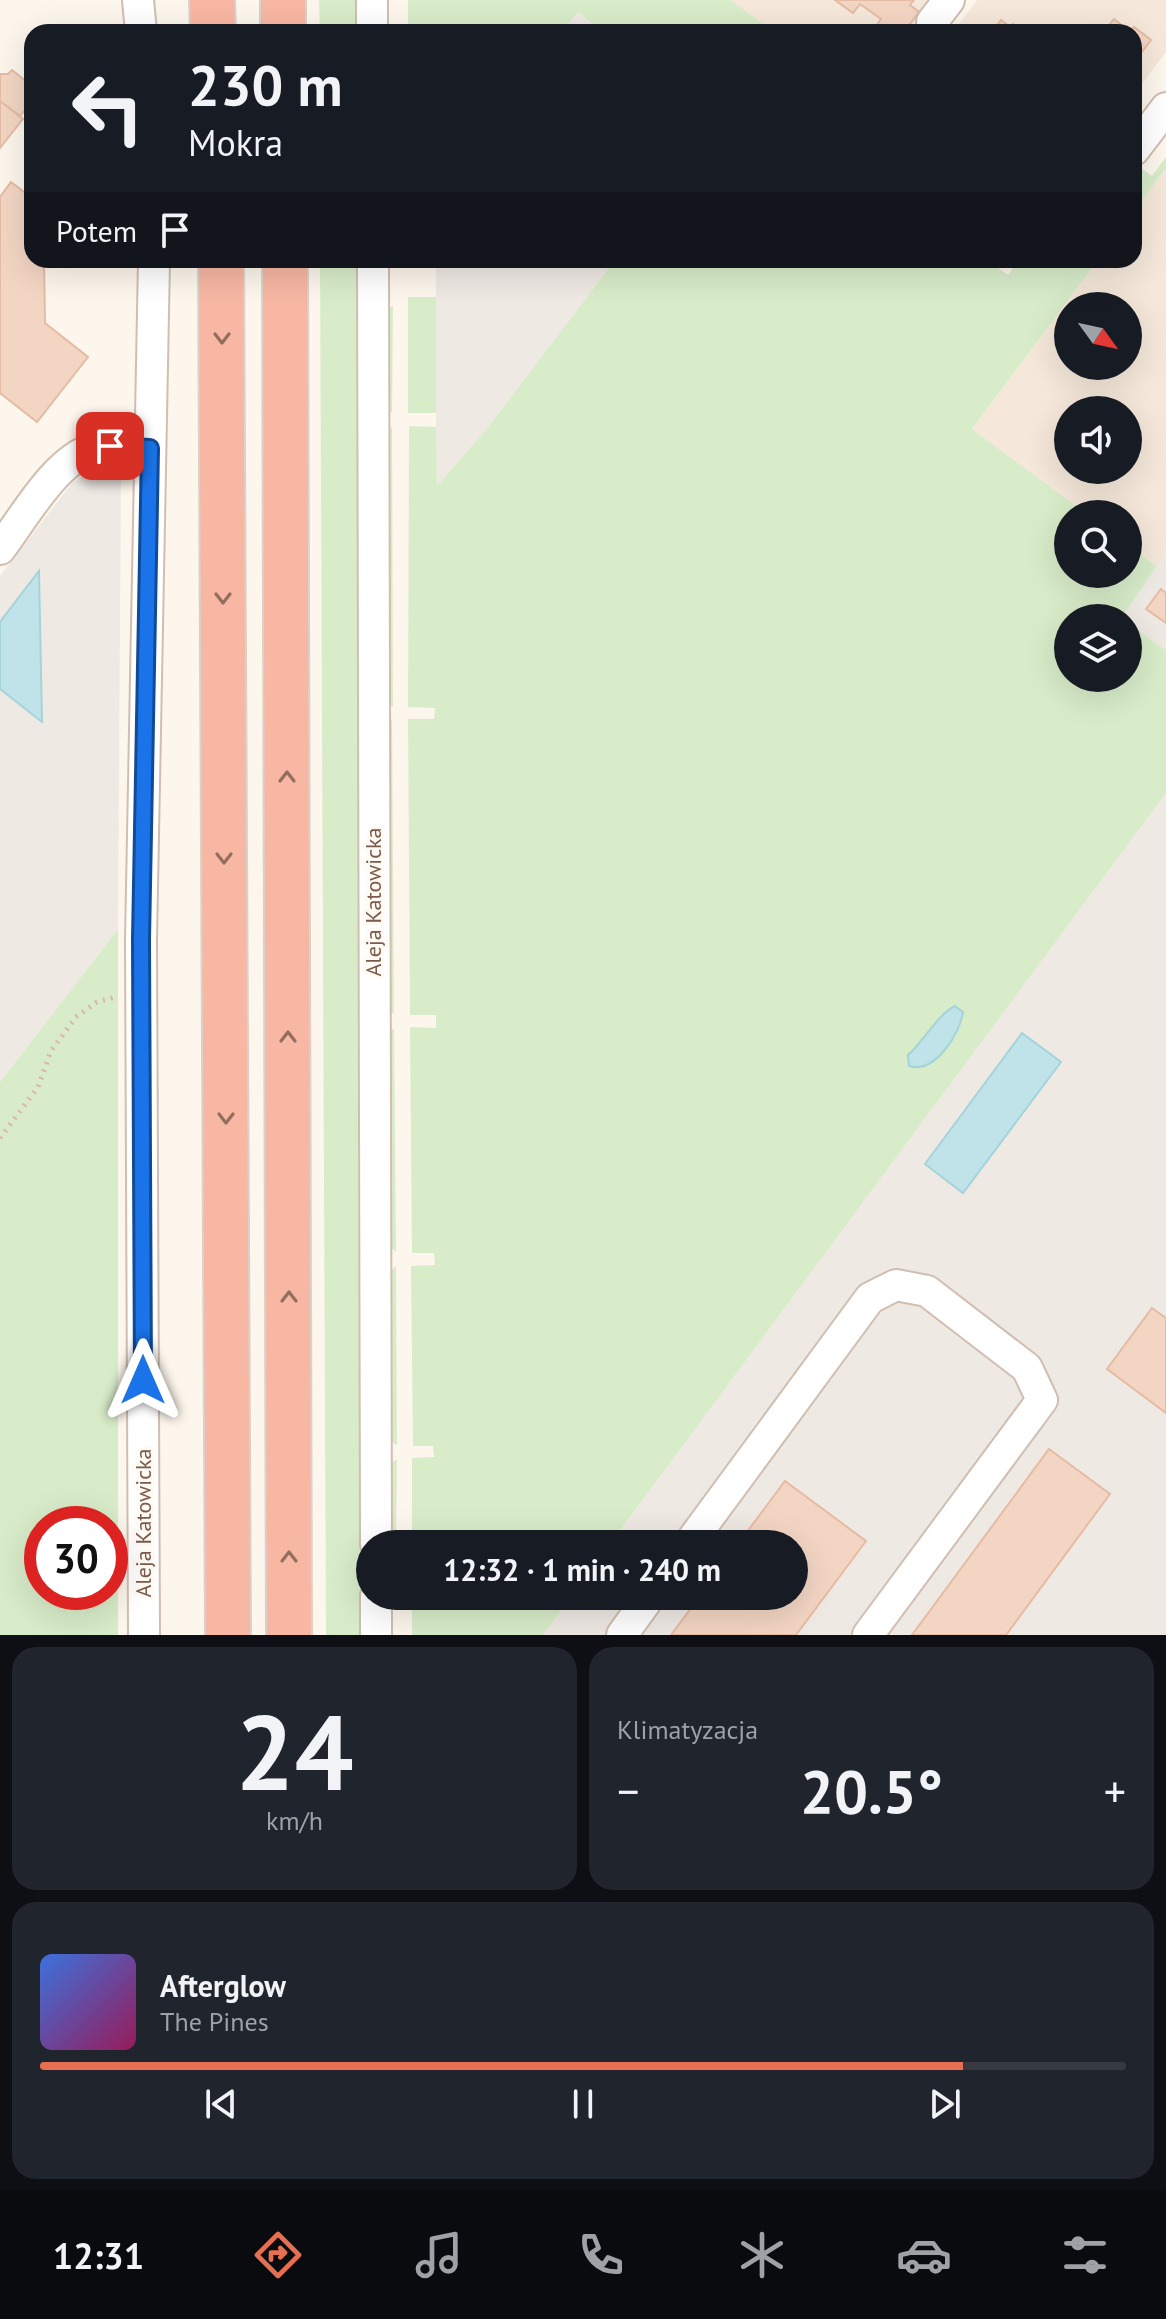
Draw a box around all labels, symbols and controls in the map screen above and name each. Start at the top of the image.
text: 230 m [188,49,343,121]
icon: left [56,56,160,160]
text: Mokra [188,119,283,166]
icon: arrive [153,208,197,252]
text: Potem [56,211,137,250]
north arrow [1054,292,1142,380]
map controls [1054,292,1142,692]
one-way arrow [213,332,231,345]
button: sound [1054,396,1142,484]
pin [76,412,144,480]
icon: arrive [88,424,132,468]
button: search [1054,500,1142,588]
one-way arrow [214,592,232,605]
button: layers [1054,604,1142,692]
one-way arrow [278,770,296,783]
street label: Aleja Katowicka [359,827,387,977]
one-way arrow [215,852,233,865]
one-way arrow [279,1030,297,1043]
one-way arrow [217,1112,234,1125]
one-way arrow [280,1290,298,1303]
position arrow [101,1338,185,1422]
street label: Aleja Katowicka [129,1448,157,1598]
speed limit sign: 30 [24,1506,128,1610]
one-way arrow [280,1550,298,1563]
text: 12:32 · 1 min · 240 m [443,1550,721,1589]
text: 24 [236,1684,353,1819]
text: Klimatyzacja [617,1713,758,1746]
text: 20.5° [800,1752,943,1830]
text: − [617,1762,639,1819]
text: + [1104,1762,1126,1819]
text: km/h [266,1804,323,1837]
text: Afterglow [160,1966,286,2005]
text: The Pines [160,2005,269,2038]
icon: previous [199,2082,243,2126]
icon: pause [561,2082,605,2126]
icon: next [923,2082,967,2126]
icon: directions [250,2227,306,2283]
icon: music [411,2227,467,2283]
icon: phone [573,2227,629,2283]
icon: climate [734,2227,790,2283]
icon: car [896,2227,952,2283]
icon: filters [1057,2227,1113,2283]
text: 12:31 [53,2232,144,2279]

